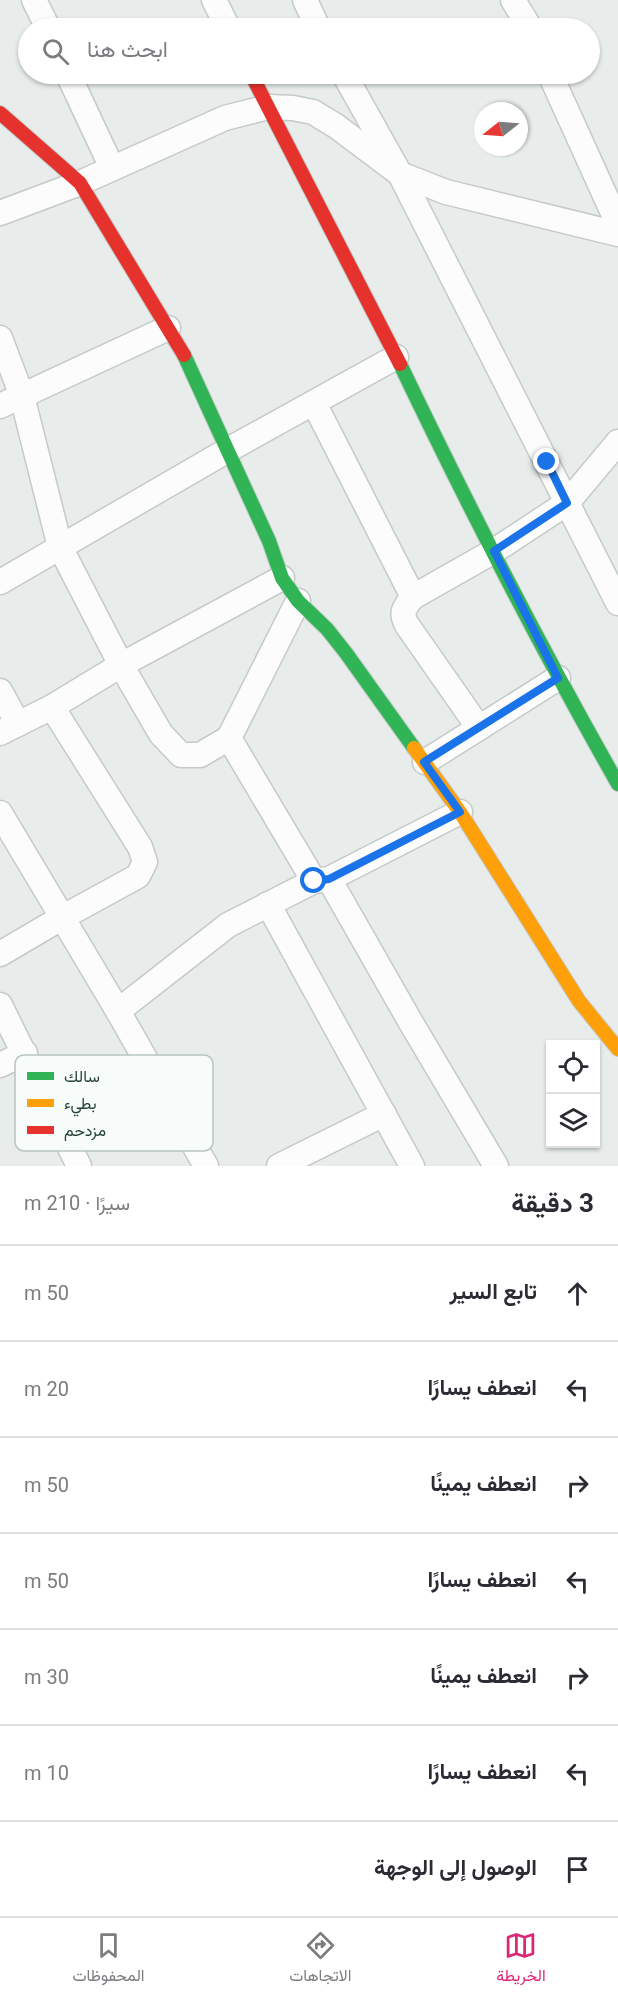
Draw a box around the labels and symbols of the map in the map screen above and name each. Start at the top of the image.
north arrow [474,102,528,156]
route end [533,448,559,474]
route start [300,867,326,893]
legend [15,1055,213,1151]
text: سالك [64,1067,100,1086]
text: بطيء [64,1094,96,1117]
text: مزدحم [64,1121,106,1141]

